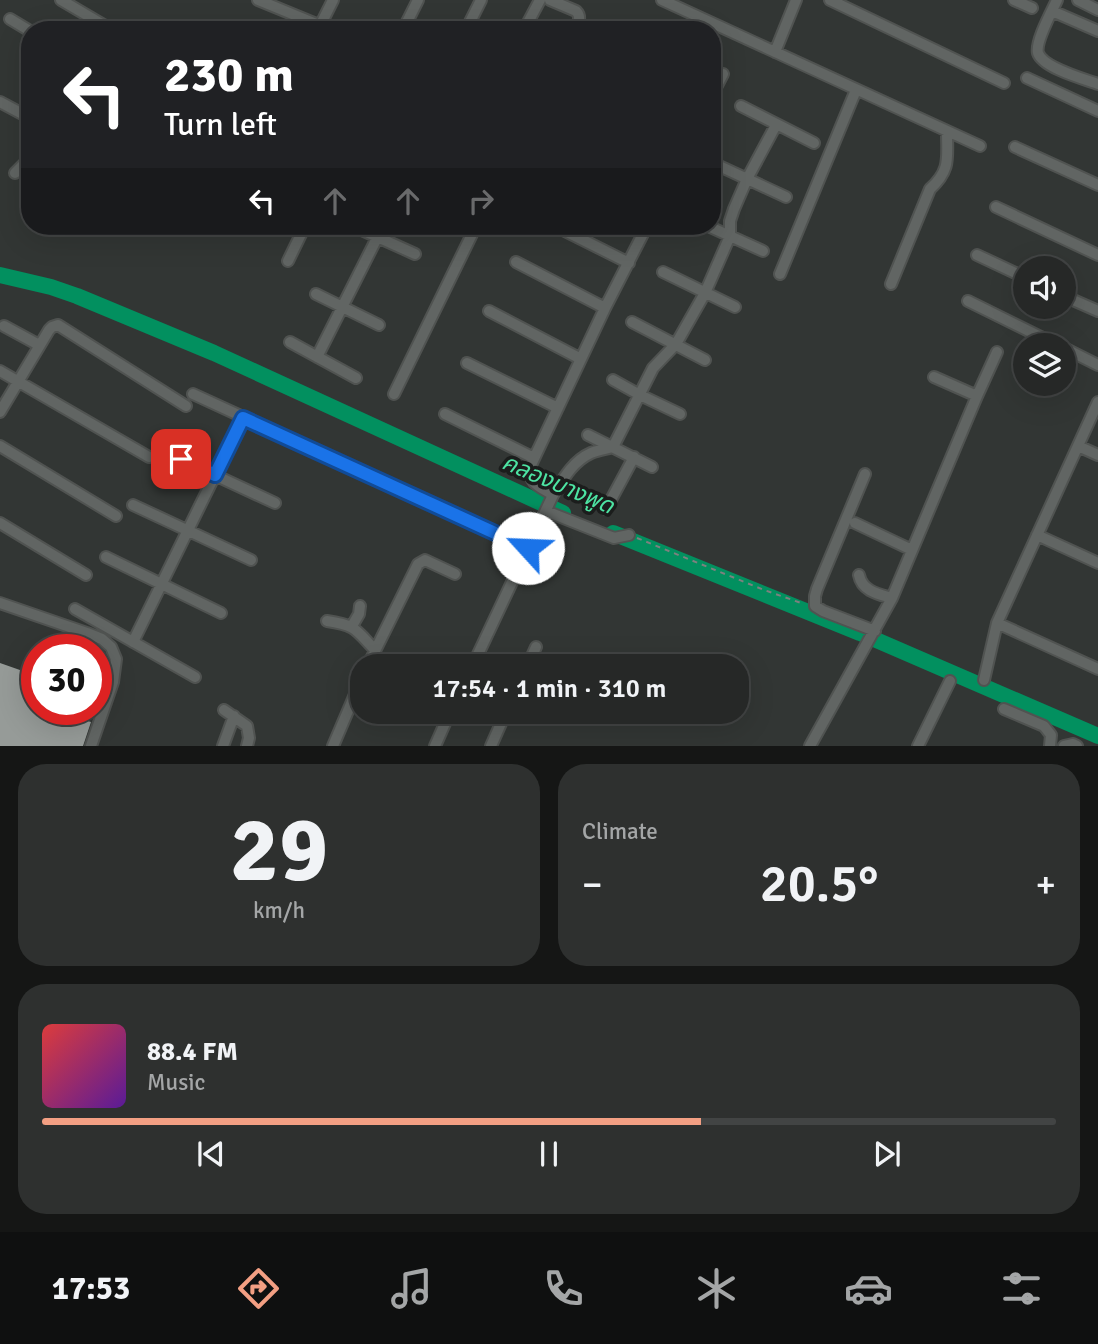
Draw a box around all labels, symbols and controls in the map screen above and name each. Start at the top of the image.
text: 230 m [164,45,294,105]
icon: left [49,49,140,140]
text: Turn left [164,105,277,144]
icon: left [243,182,281,220]
icon: ahead [316,182,354,220]
icon: ahead [389,182,427,220]
icon: right [462,182,500,220]
map controls [1013,256,1076,396]
button: sound [1013,256,1076,319]
button: layers [1013,333,1076,396]
pin [151,429,211,489]
icon: arrive [162,440,200,478]
water label: คลองบางพูด [498,447,619,521]
position arrow [491,511,565,585]
speed limit sign: 30 [21,634,112,725]
text: 17:54 · 1 min · 310 m [433,673,666,705]
text: 29 [230,794,328,907]
text: Climate [582,817,658,846]
text: 20.5° [760,852,878,916]
text: − [582,861,603,908]
text: + [1035,861,1056,908]
text: km/h [253,896,305,925]
text: 88.4 FM [147,1036,238,1068]
text: Music [147,1068,205,1097]
icon: previous [192,1135,230,1173]
icon: pause [530,1135,568,1173]
icon: next [868,1135,906,1173]
icon: directions [234,1264,283,1313]
icon: music [387,1264,436,1313]
icon: phone [539,1264,588,1313]
icon: climate [692,1264,741,1313]
icon: car [844,1264,893,1313]
icon: filters [997,1264,1046,1313]
text: 17:53 [52,1269,130,1308]

